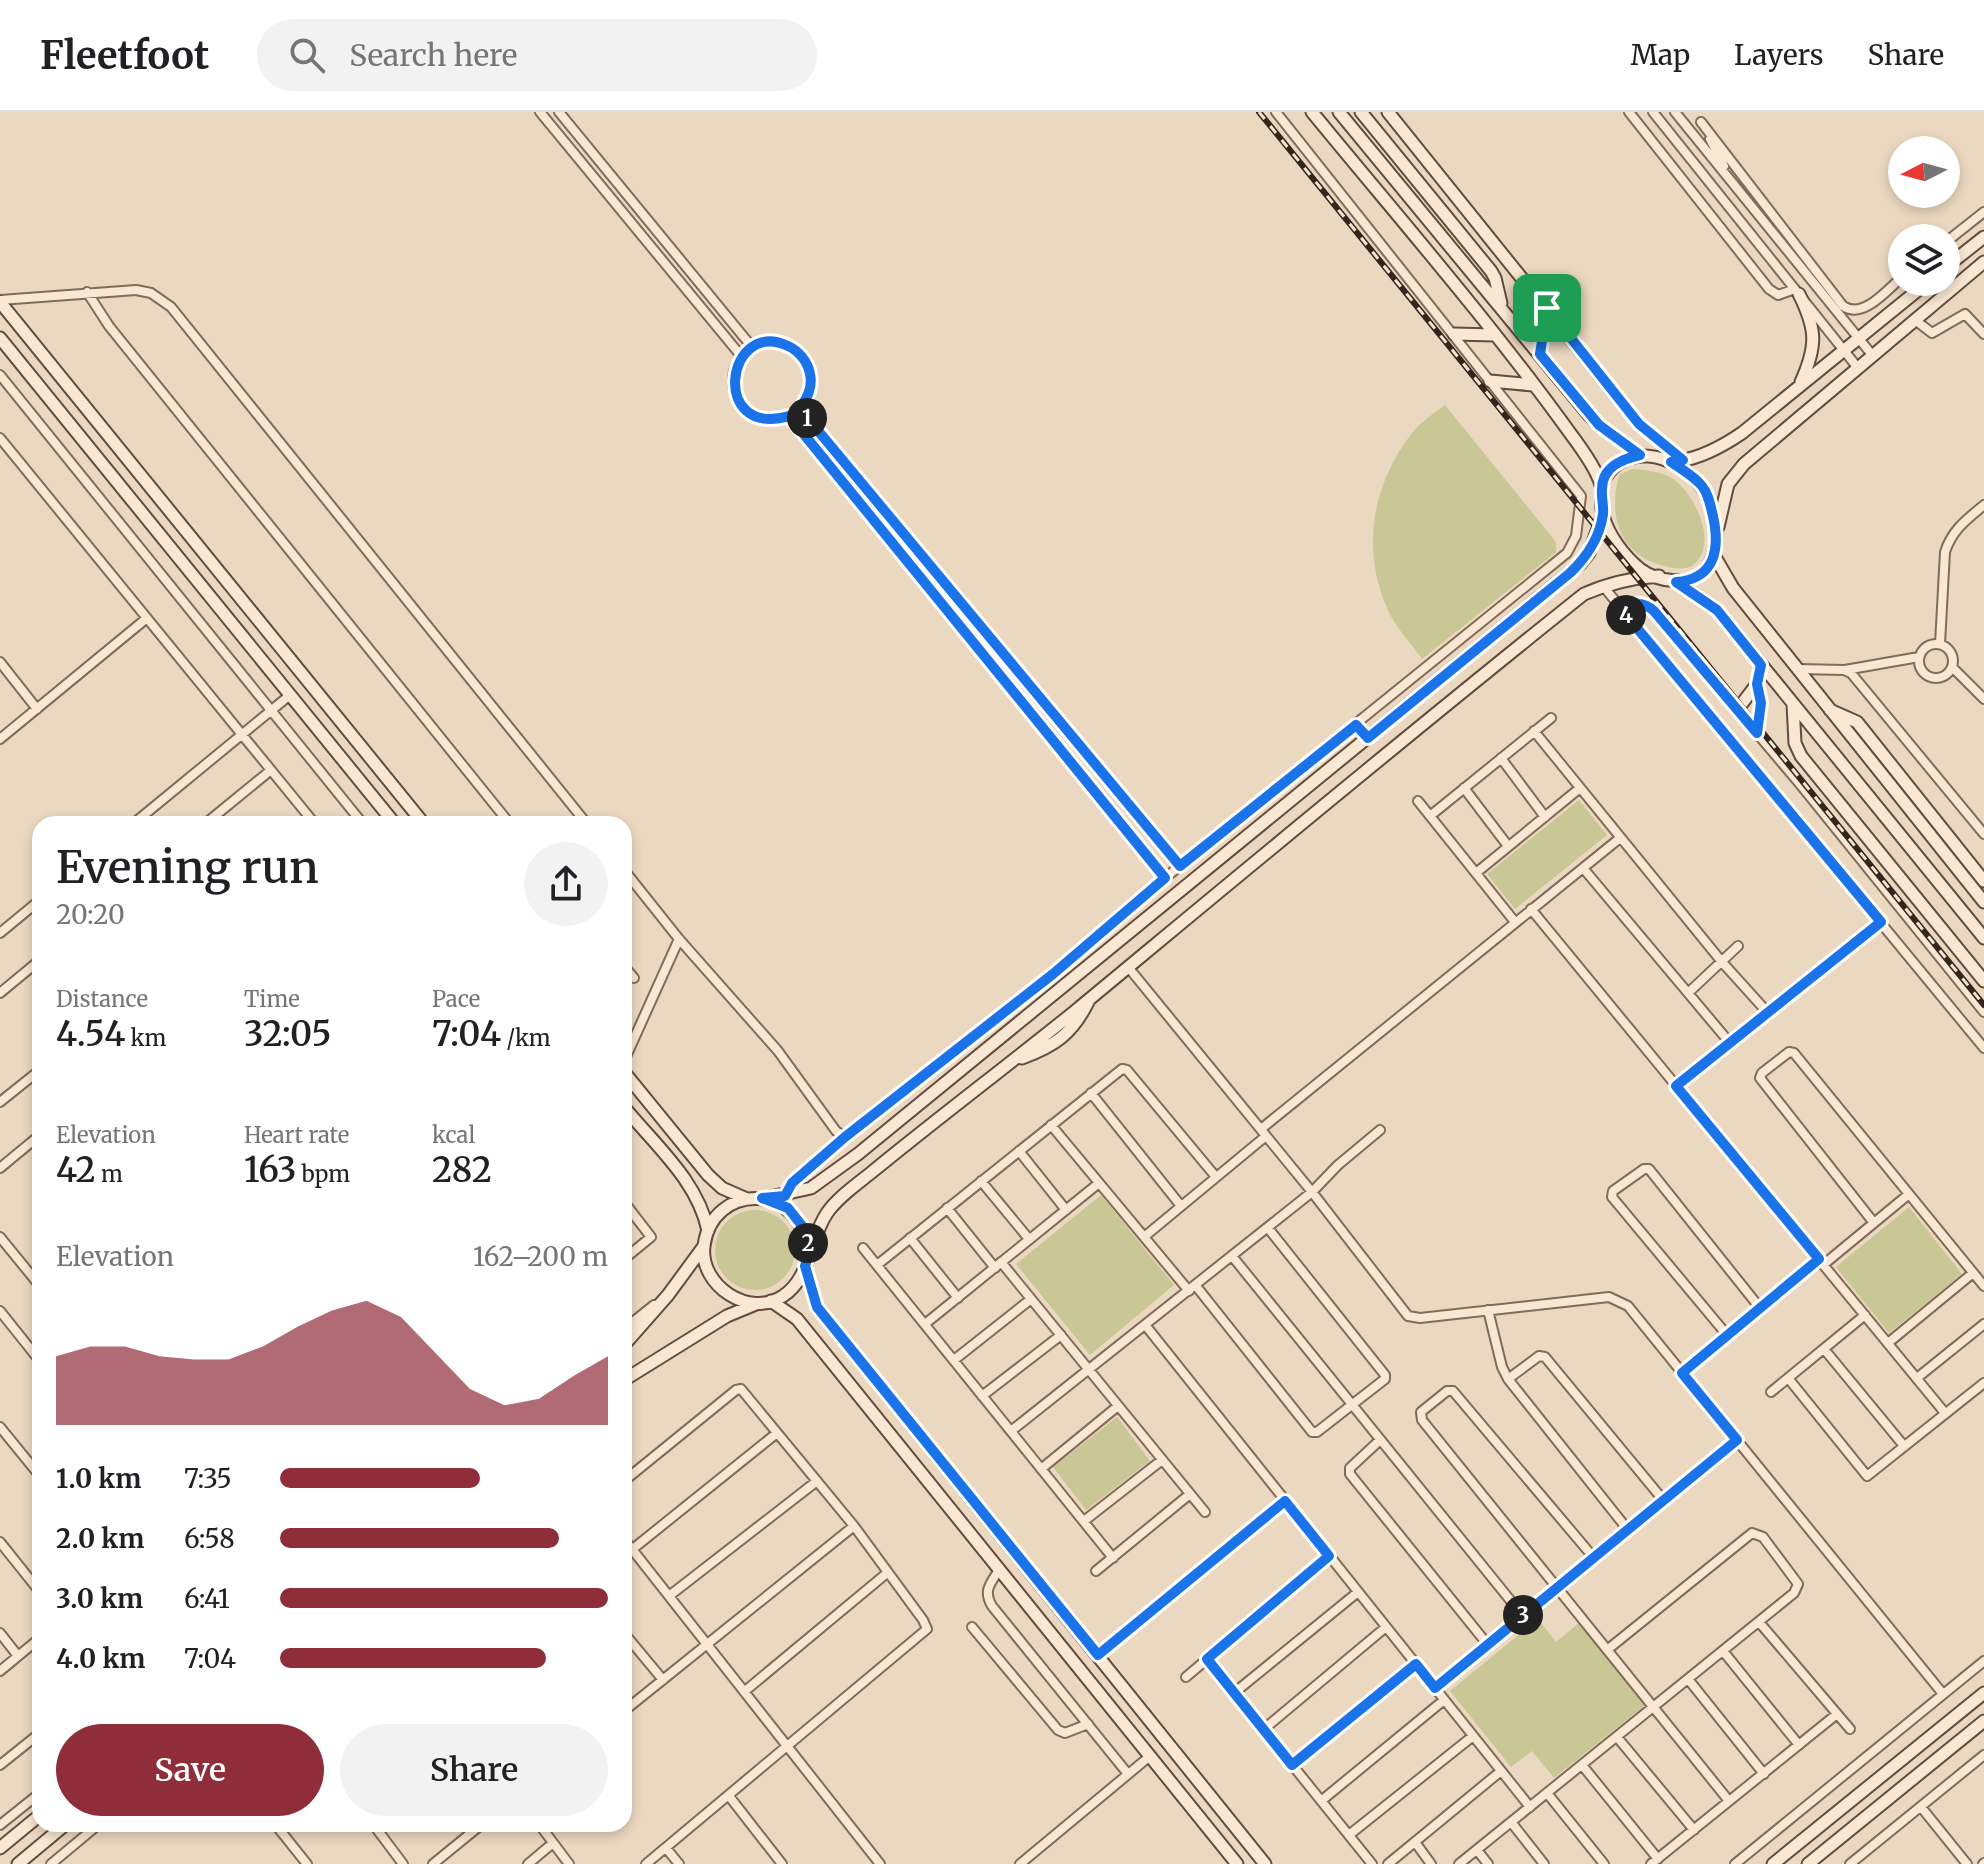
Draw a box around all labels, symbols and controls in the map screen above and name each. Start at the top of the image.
search box [257,19,817,91]
text: Fleetfoot [40,32,209,79]
icon: search [285,33,329,77]
text: Search here [349,36,517,74]
text: Map [1630,37,1690,73]
text: Layers [1734,37,1823,73]
text: Share [1867,37,1944,73]
north arrow [1888,136,1960,208]
map controls [1888,136,1960,296]
button: layers [1888,224,1960,296]
pin [1513,274,1581,342]
icon: arrive [1525,286,1569,330]
pin: 1 [787,398,827,438]
text: 1 [802,404,812,432]
pin: 4 [1606,595,1646,635]
text: 4 [1619,601,1633,629]
text: Evening run [56,840,319,895]
button: share [524,842,608,926]
text: 20:20 [56,898,125,931]
text: Distance [56,985,148,1013]
text: Time [244,985,300,1013]
text: Pace [432,985,480,1013]
text: 4.54 [56,1013,125,1055]
text: 32:05 [244,1013,331,1055]
text: 7:04 [432,1013,501,1055]
text: km [125,1024,166,1052]
text: /km [501,1024,551,1052]
text: Elevation [56,1121,156,1149]
text: Heart rate [244,1121,349,1149]
text: kcal [432,1121,475,1149]
text: 42 [56,1149,96,1191]
text: 163 [244,1149,296,1191]
text: 282 [432,1149,492,1191]
text: m [96,1160,123,1188]
text: bpm [296,1160,350,1188]
pin: 2 [788,1223,828,1263]
text: 2 [802,1229,814,1257]
text: Elevation [56,1240,174,1273]
text: 162–200 m [473,1240,608,1273]
text: 1.0 km [56,1462,141,1495]
text: 7:35 [184,1462,232,1495]
text: 2.0 km [56,1522,144,1555]
text: 6:58 [184,1522,235,1555]
text: 3.0 km [56,1582,143,1615]
text: 6:41 [184,1582,230,1615]
pin: 3 [1503,1595,1543,1635]
text: 3 [1517,1601,1529,1629]
text: 4.0 km [56,1642,145,1675]
text: 7:04 [184,1642,236,1675]
button: Save [56,1724,324,1816]
button: Share [340,1724,608,1816]

